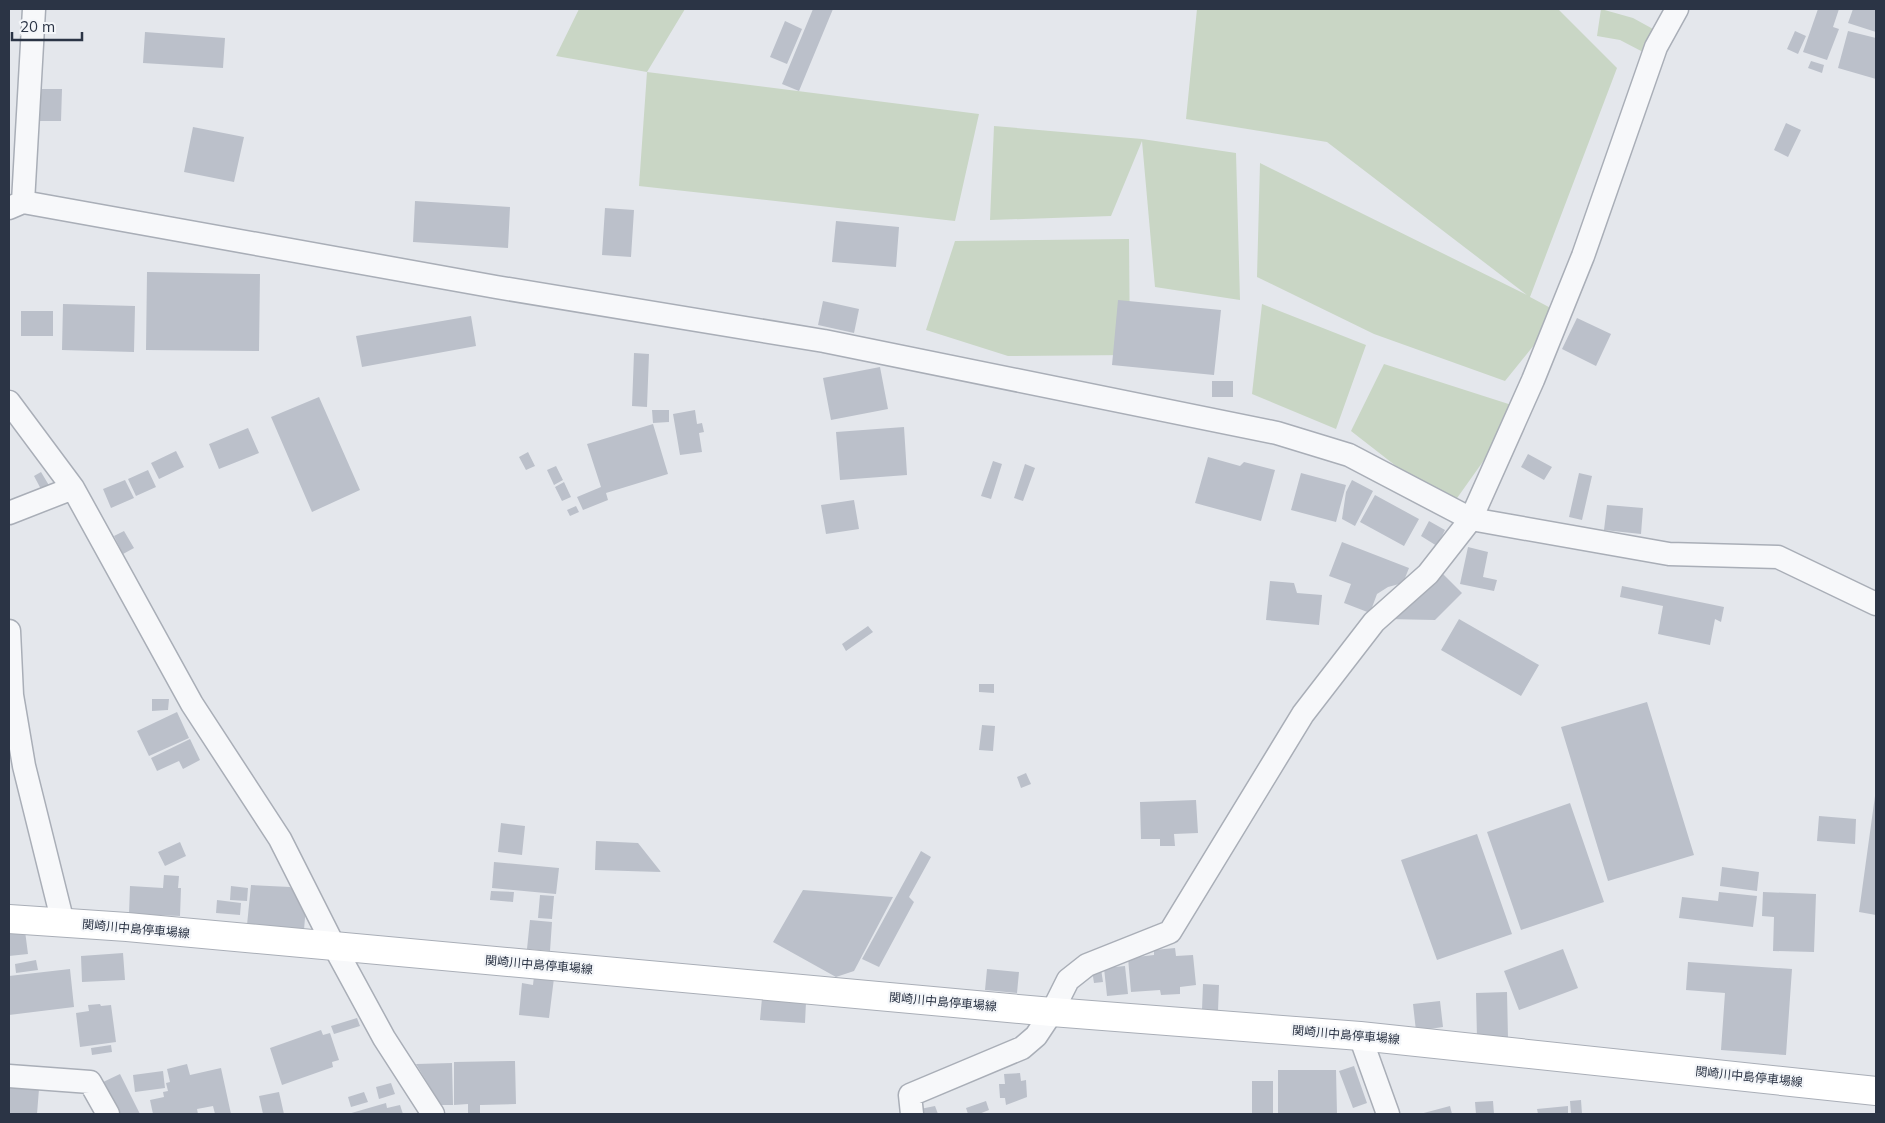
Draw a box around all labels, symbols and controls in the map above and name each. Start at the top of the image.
scale bar [12,10,82,42]
text: 20 m [20,17,55,36]
street label: 関崎川中島停車場線 [82,916,190,941]
street label: 関崎川中島停車場線 [485,952,593,977]
street label: 関崎川中島停車場線 [889,989,997,1014]
street label: 関崎川中島停車場線 [1292,1022,1400,1047]
street label: 関崎川中島停車場線 [1695,1063,1804,1090]

